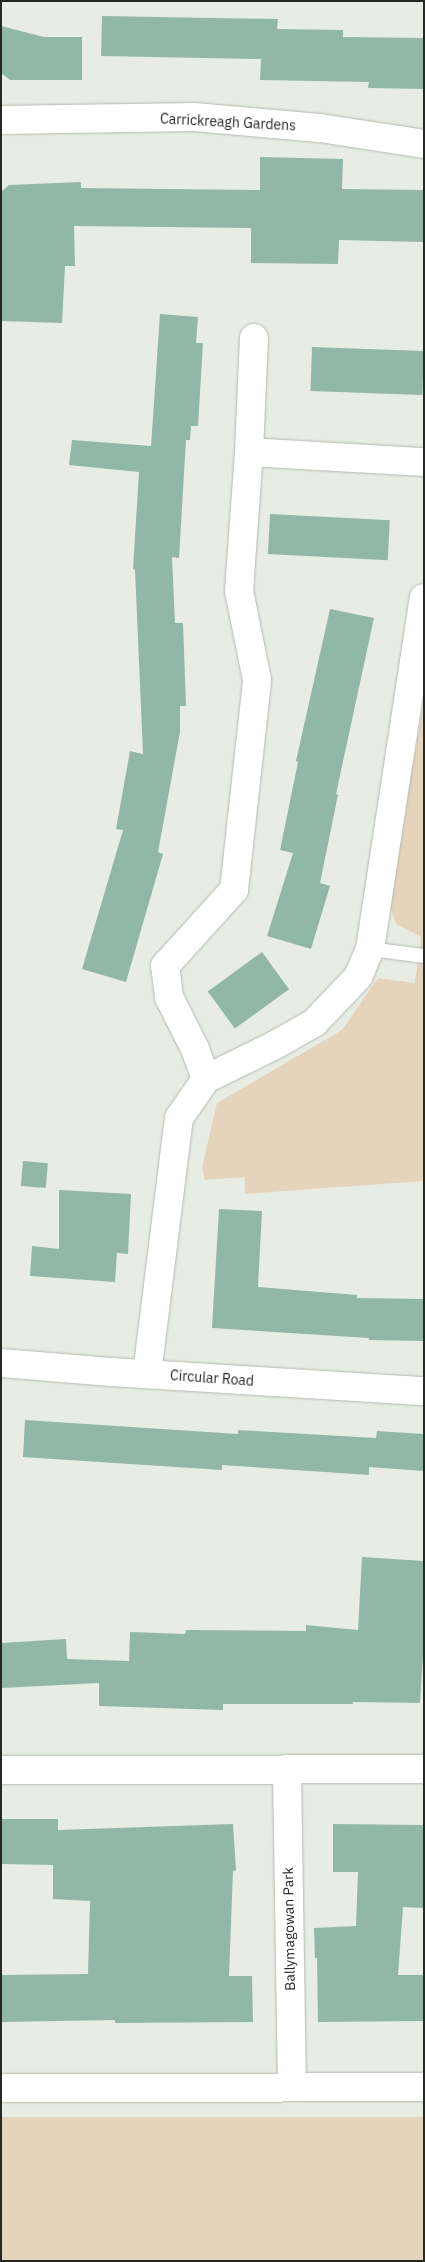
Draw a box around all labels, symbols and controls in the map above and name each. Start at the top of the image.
street label: Carrickreagh Gardens [160,110,296,134]
street label: Circular Road [169,1367,255,1389]
street label: Ballymagowan Park [280,1867,298,1991]

